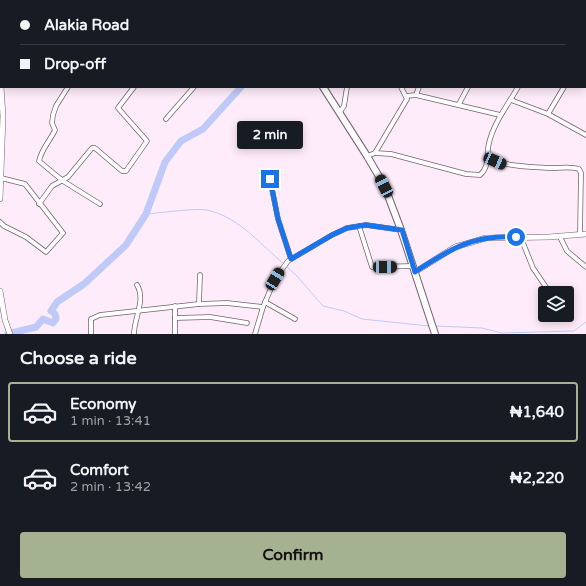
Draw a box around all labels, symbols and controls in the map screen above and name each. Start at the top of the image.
text: Alakia Road [44,16,129,34]
text: Drop-off [44,55,106,73]
callout: 2 min [237,121,303,149]
text: 2 min [253,127,287,143]
car [482,151,508,171]
route end [261,170,279,188]
car [373,173,395,199]
route start [507,228,525,246]
car [373,261,397,273]
car [264,266,286,292]
map controls [538,286,574,322]
button: layers [538,286,574,322]
text: Choose a ride [20,347,137,369]
icon: car [22,394,58,430]
text: Economy [70,395,136,413]
text: ₦1,640 [510,403,564,421]
text: 1 min · 13:41 [70,413,151,429]
icon: car [22,460,58,496]
text: Comfort [70,461,129,479]
text: ₦2,220 [510,469,564,487]
text: 2 min · 13:42 [70,479,151,495]
button: Confirm [20,532,566,578]

